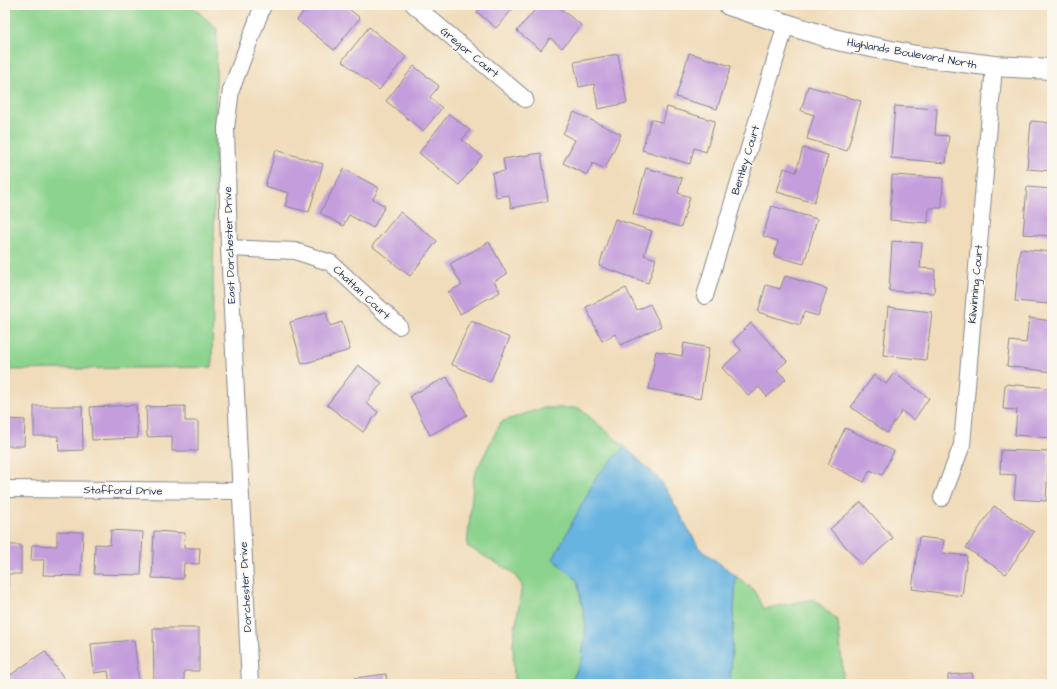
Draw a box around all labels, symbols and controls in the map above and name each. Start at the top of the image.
street label: Gregor Court [437,23,503,82]
street label: Highlands Boulevard North [846,35,979,73]
street label: Bentley Court [728,123,764,197]
street label: East Dorchester Drive [220,186,239,304]
street label: Kilwinning Court [965,244,987,324]
street label: Chattan Court [330,262,394,323]
street label: Stafford Drive [83,482,163,499]
street label: Dorchester Drive [236,541,255,633]

